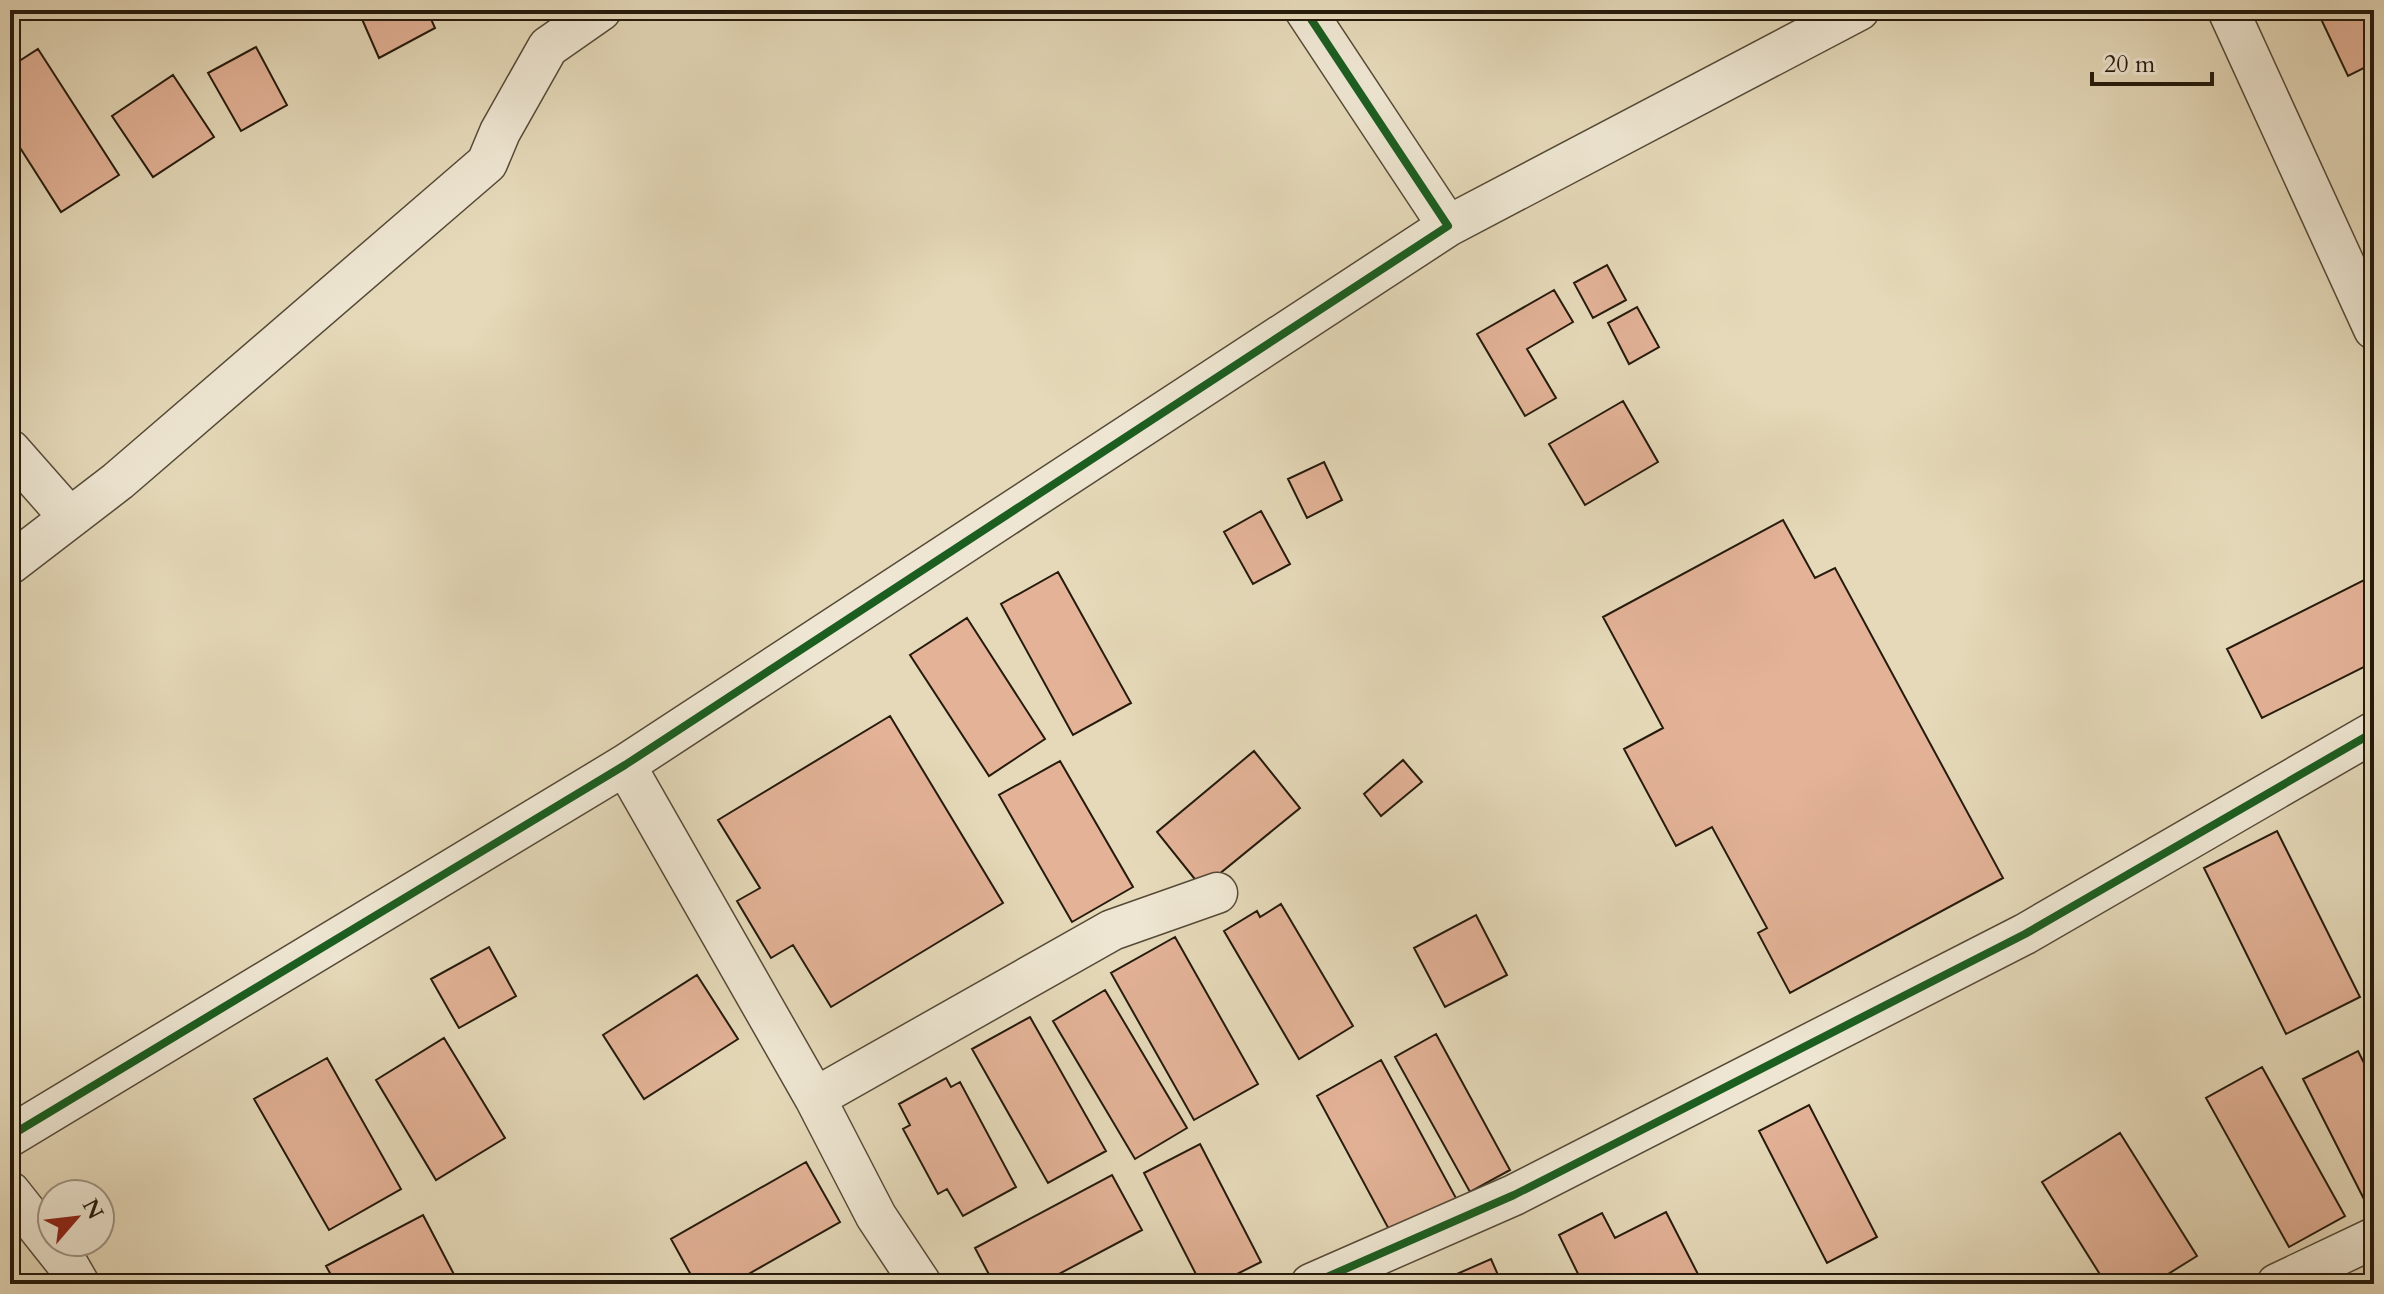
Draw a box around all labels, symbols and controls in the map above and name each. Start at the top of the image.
scale bar [2092,36,2212,86]
text: 20 m [2104,48,2156,81]
north arrow [36,1178,116,1258]
text: N [75,1194,111,1225]

